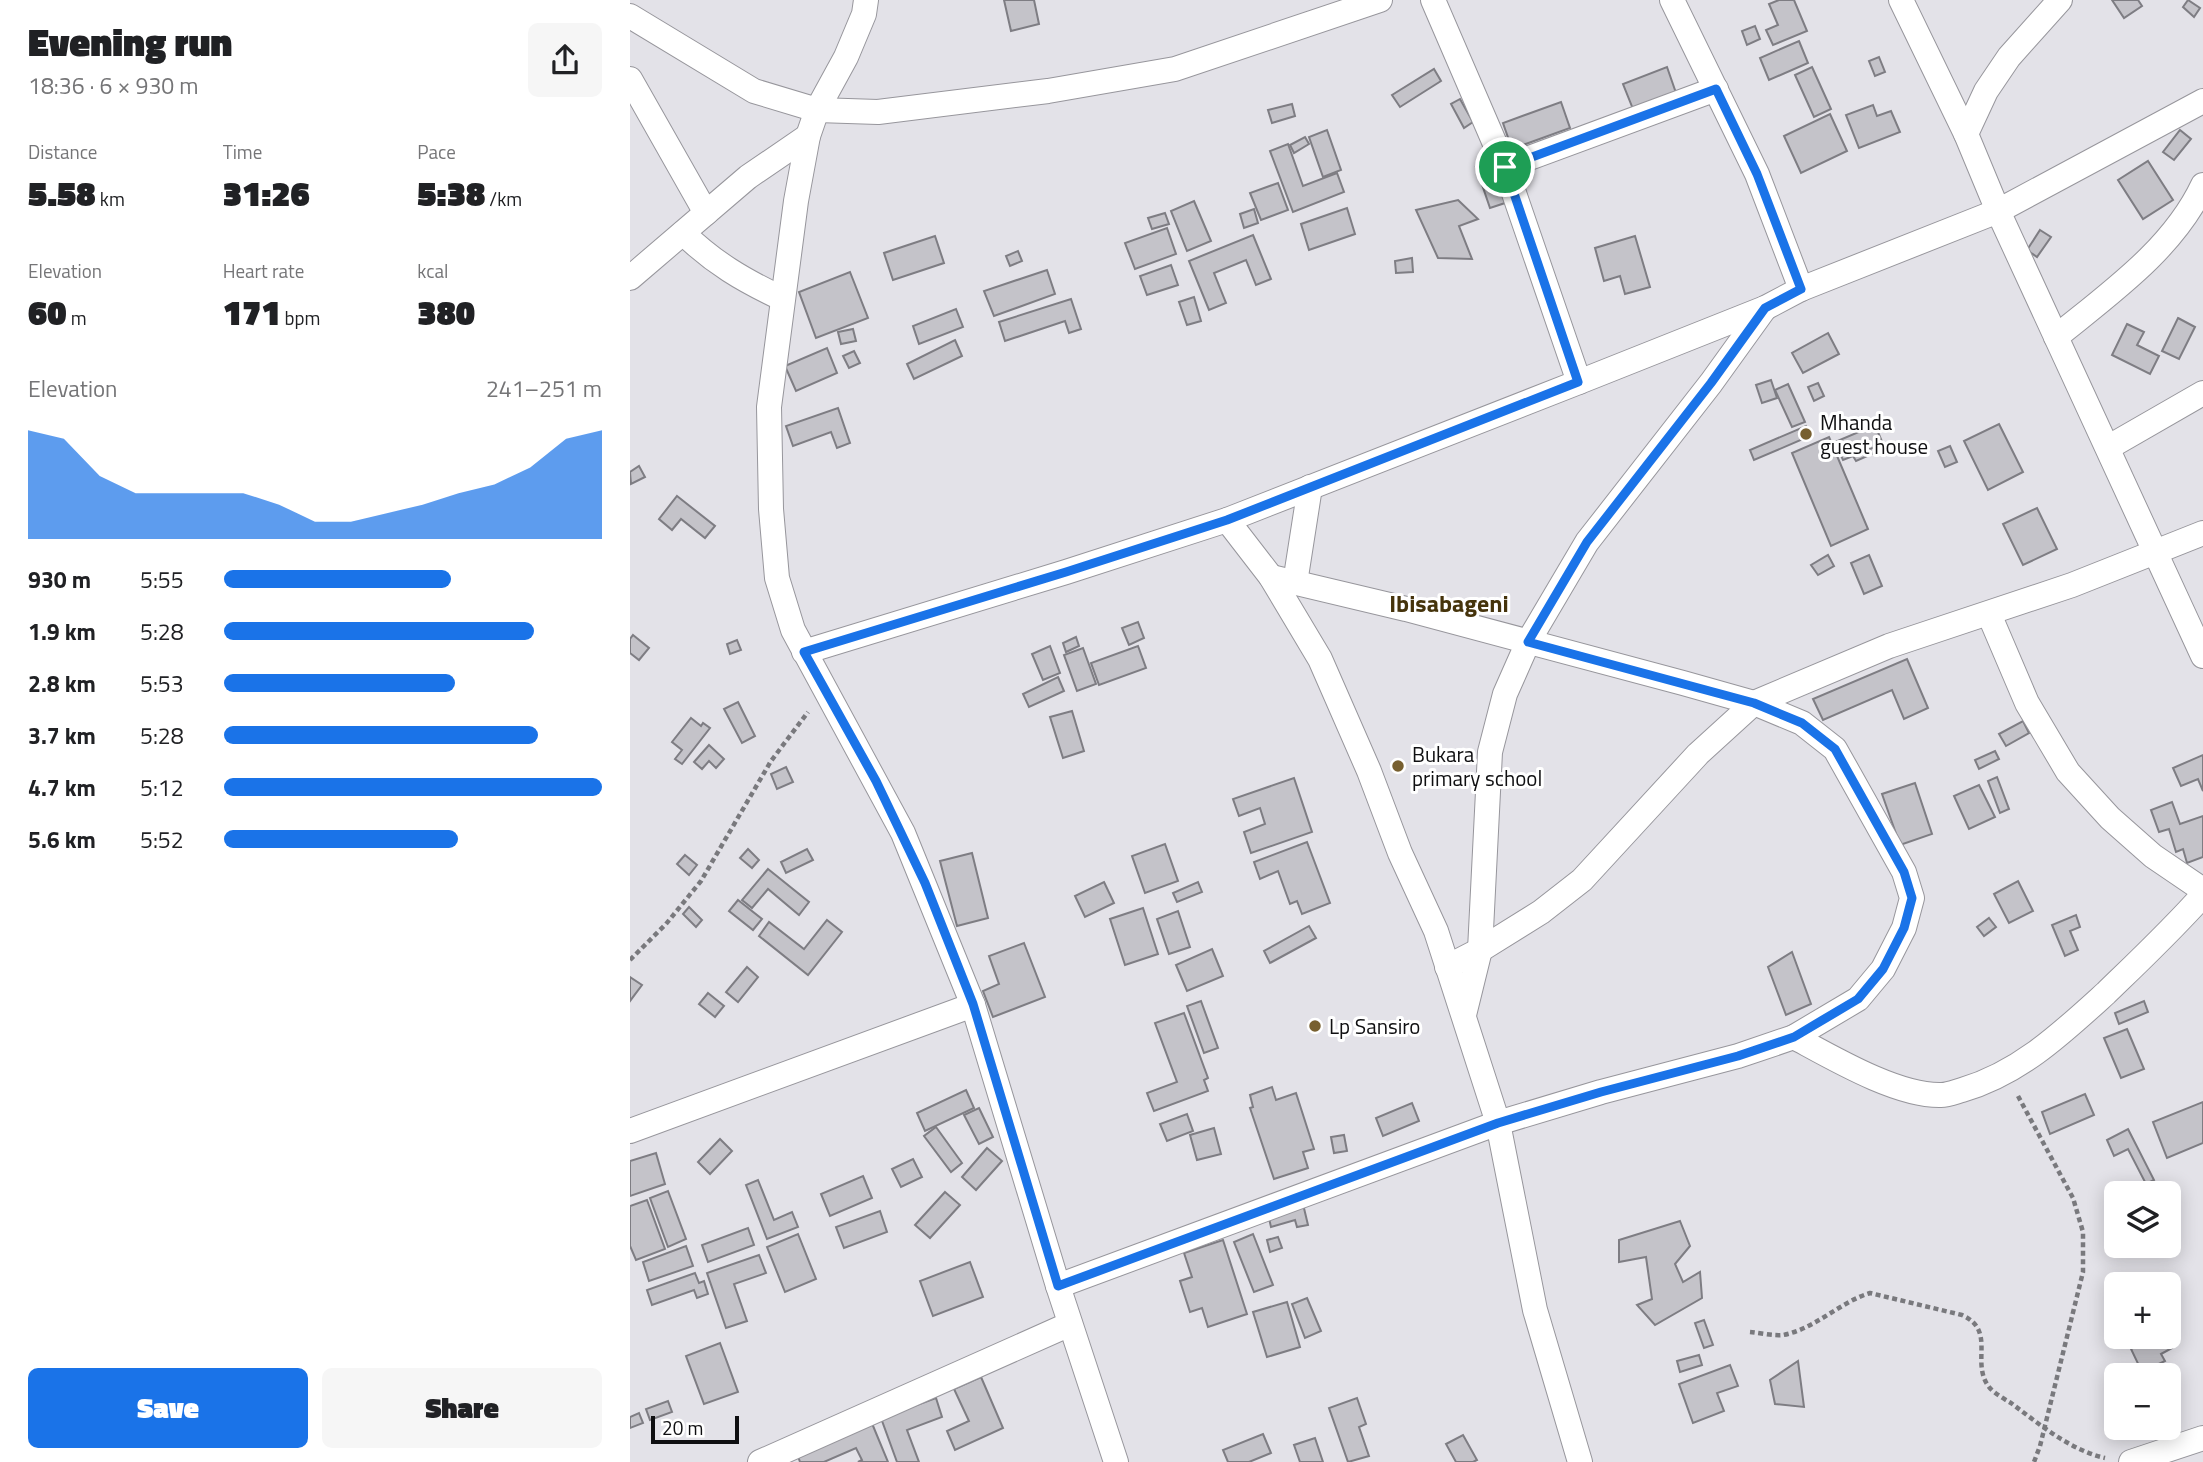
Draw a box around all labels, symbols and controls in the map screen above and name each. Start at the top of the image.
text: Evening run [28,13,232,71]
button: share [528,23,602,97]
text: 18:36 · 6 × 930 m [28,68,198,103]
text: Distance [28,137,97,166]
text: Time [223,137,262,166]
text: Pace [417,137,456,166]
pin [1475,137,1535,197]
icon: arrive [1486,148,1524,186]
text: 5.58 [28,166,96,220]
text: 31:26 [223,166,310,220]
text: 5:38 [417,166,485,220]
text: km [96,184,125,213]
text: /km [485,184,522,213]
text: Elevation [28,256,102,285]
text: Heart rate [223,256,304,285]
text: kcal [417,256,448,285]
text: 60 [28,285,67,339]
text: 171 [223,285,280,339]
text: 380 [417,285,475,339]
text: m [67,303,87,332]
text: bpm [280,303,321,332]
text: Elevation [28,371,117,406]
text: 241–251 m [486,371,602,406]
place label: Mhanda guest house [1820,406,1928,462]
marker: Mhanda guest house [1798,426,1814,442]
text: 930 m [28,562,91,597]
text: 5:55 [140,562,184,597]
district label: Ibisabageni [1389,585,1509,621]
text: 1.9 km [28,614,96,649]
text: 5:28 [140,614,184,649]
text: 2.8 km [28,666,96,701]
text: 5:53 [140,666,184,701]
text: 3.7 km [28,718,96,753]
text: 5:28 [140,718,184,753]
place label: Bukara primary school [1412,738,1542,794]
marker: Bukara primary school [1390,758,1406,774]
text: 4.7 km [28,770,96,805]
text: 5:12 [140,770,184,805]
text: 5.6 km [28,822,96,857]
text: 5:52 [140,822,184,857]
place label: Lp Sansiro [1329,1010,1420,1042]
marker: Lp Sansiro [1307,1018,1323,1034]
map controls [2104,1181,2181,1440]
button: layers [2104,1181,2181,1258]
button: + [2104,1272,2181,1349]
button: − [2104,1363,2181,1440]
button: Save [28,1368,308,1448]
button: Share [322,1368,602,1448]
scale bar [651,1413,738,1445]
text: 20 m [662,1413,703,1442]

